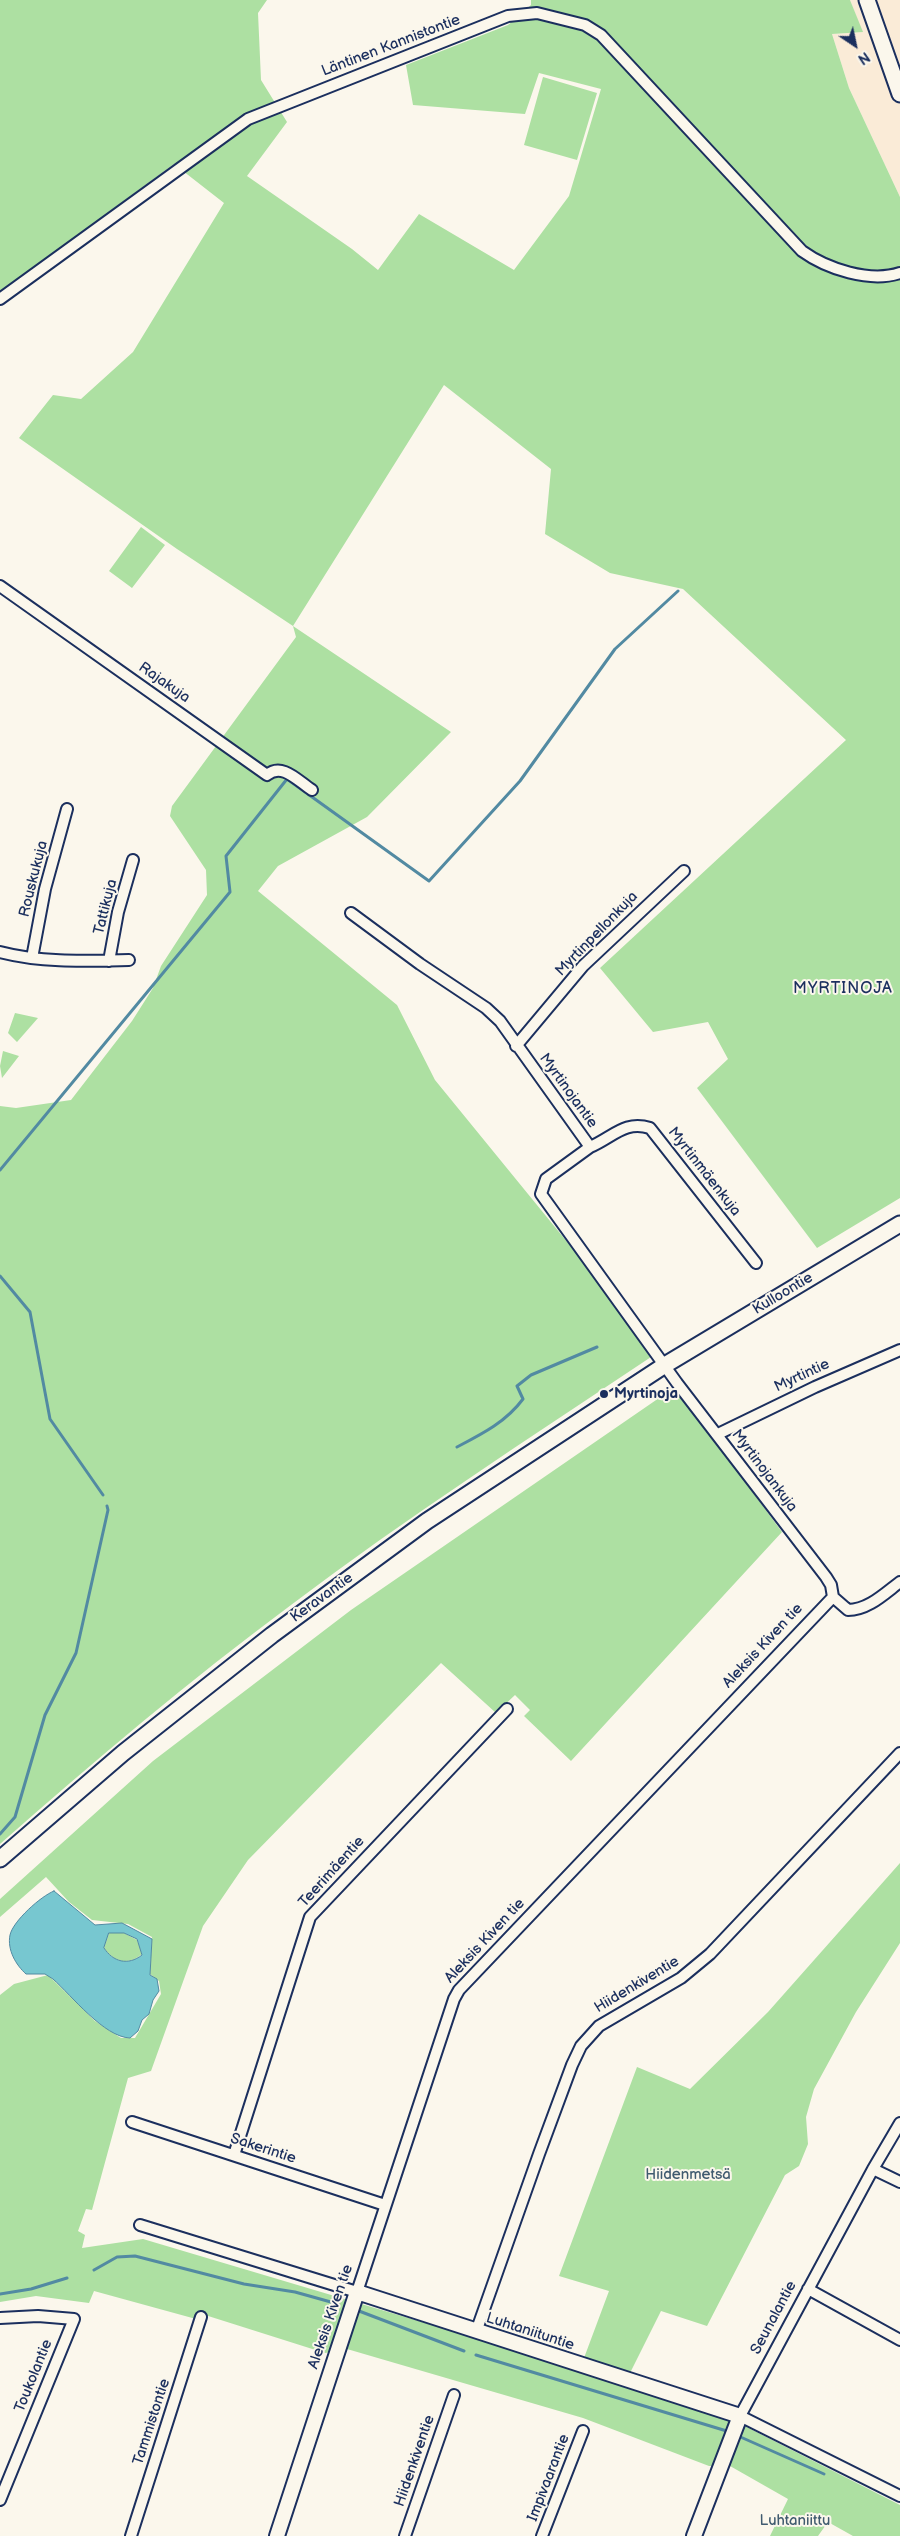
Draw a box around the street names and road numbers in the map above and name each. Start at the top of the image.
street label: Läntinen Kannistontie [319,11,463,81]
street label: Rajakuja [135,659,193,707]
street label: Rouskukuja [16,839,52,919]
street label: Tattikuja [90,877,122,937]
street label: Myrtinpellonkuja [552,888,642,980]
street label: Myrtinojantie [535,1050,601,1132]
street label: Myrtinmäenkuja [664,1124,744,1220]
street label: Kulloontie [750,1269,816,1319]
street label: Myrtintie [772,1355,832,1397]
street label: Myrtinojankuja [727,1426,801,1516]
street label: Keravantie [287,1569,357,1627]
street label: Aleksis Kiven tie [719,1600,807,1692]
street label: Teerimäentie [295,1833,369,1911]
street label: Aleksis Kiven tie [441,1895,529,1987]
street label: Hiidenkiventie [591,1953,683,2017]
street label: Sakerintie [228,2130,298,2168]
street label: Aleksis Kiven tie [305,2262,357,2372]
street label: Seunalantie [747,2278,801,2358]
street label: Luhtaniituntie [484,2309,576,2355]
street label: Toukolantie [11,2337,57,2415]
street label: Tammistontie [130,2377,174,2467]
street label: Hiidenkiventie [391,2413,439,2509]
street label: Impivaarantie [524,2432,574,2524]

